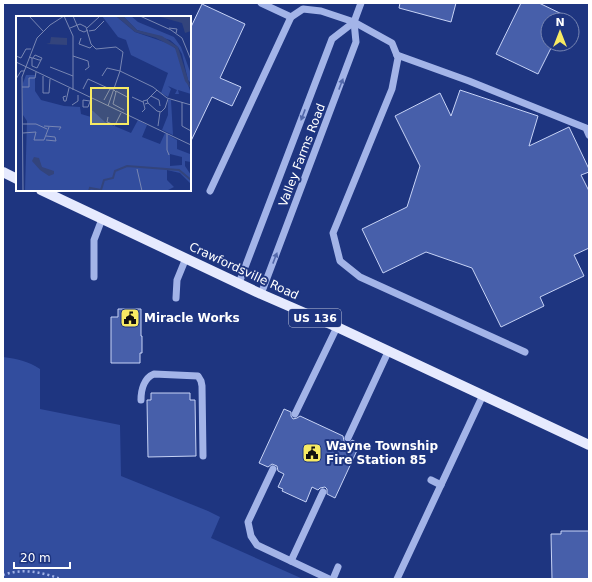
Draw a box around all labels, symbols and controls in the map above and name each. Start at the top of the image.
north arrow [540,12,580,52]
inset map [16,16,191,191]
text: N [555,16,565,29]
one-way arrow [338,77,344,89]
street label: Valley Farms Road [276,101,328,209]
one-way arrow [300,109,306,121]
street label: Crawfordsville Road [187,239,301,303]
one-way arrow [272,251,278,263]
public building icon: Miracle Works [119,307,141,329]
road number: US 136 [289,309,341,327]
place label: Miracle Works [144,311,240,325]
place label: Wayne Township Fire Station 85 [326,439,438,467]
public building icon: Wayne Township Fire Station 85 [301,442,323,464]
scale bar [14,544,70,570]
text: 20 m [20,551,51,565]

